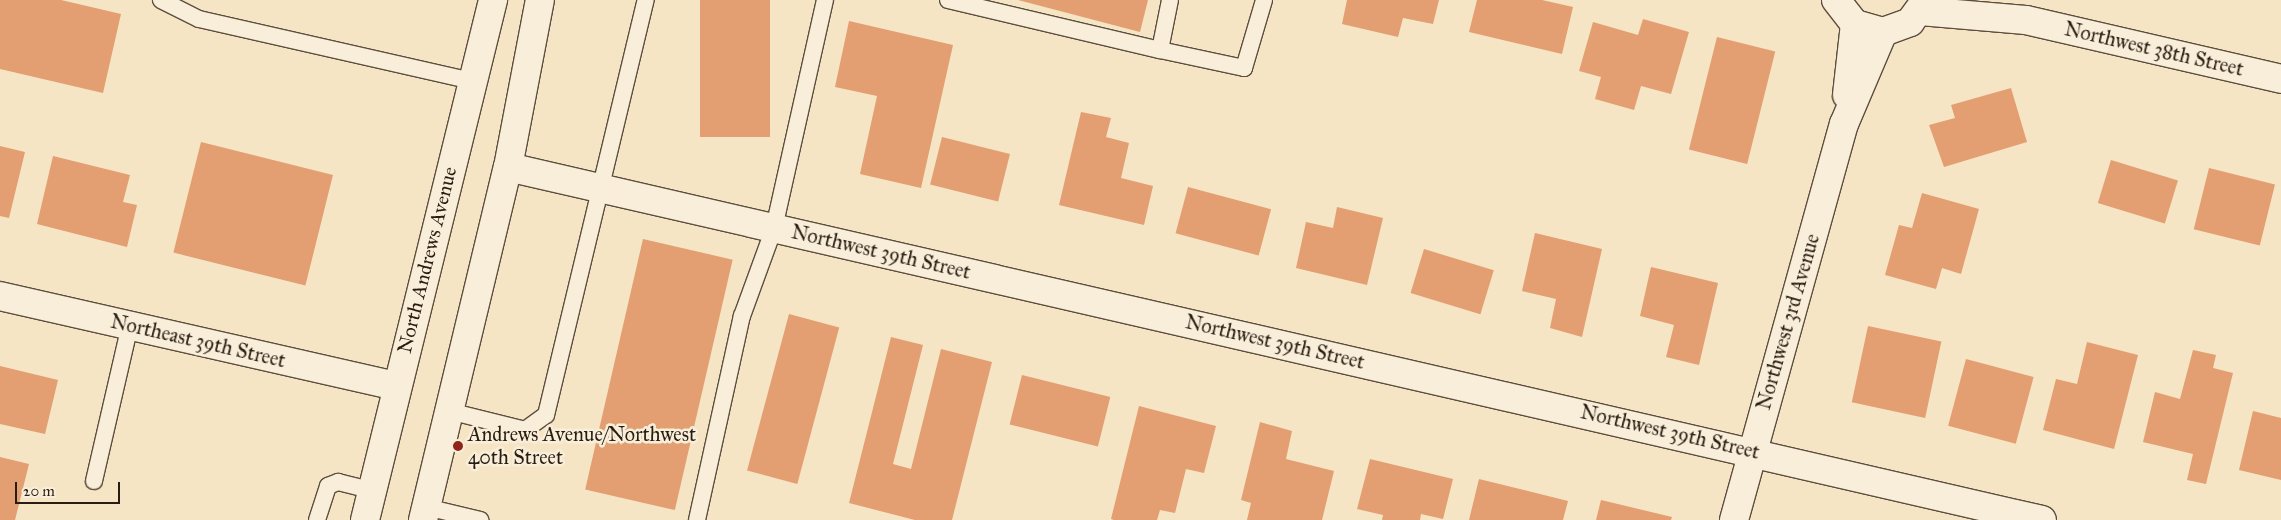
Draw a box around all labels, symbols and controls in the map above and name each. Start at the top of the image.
street label: Northwest 38th Street [2062,17,2246,81]
street label: North Andrews Avenue [392,164,462,356]
street label: Northwest 39th Street [789,220,973,284]
street label: Northwest 3rd Avenue [1751,231,1825,413]
street label: Northeast 39th Street [108,309,288,373]
street label: Northwest 39th Street [1183,310,1367,374]
street label: Northwest 39th Street [1578,400,1762,464]
place label: Andrews Avenue/Northwest 40th Street [468,422,696,469]
marker: Andrews Avenue/Northwest 40th Street [452,440,464,452]
scale bar [18,472,122,504]
text: 20 m [23,482,55,500]

